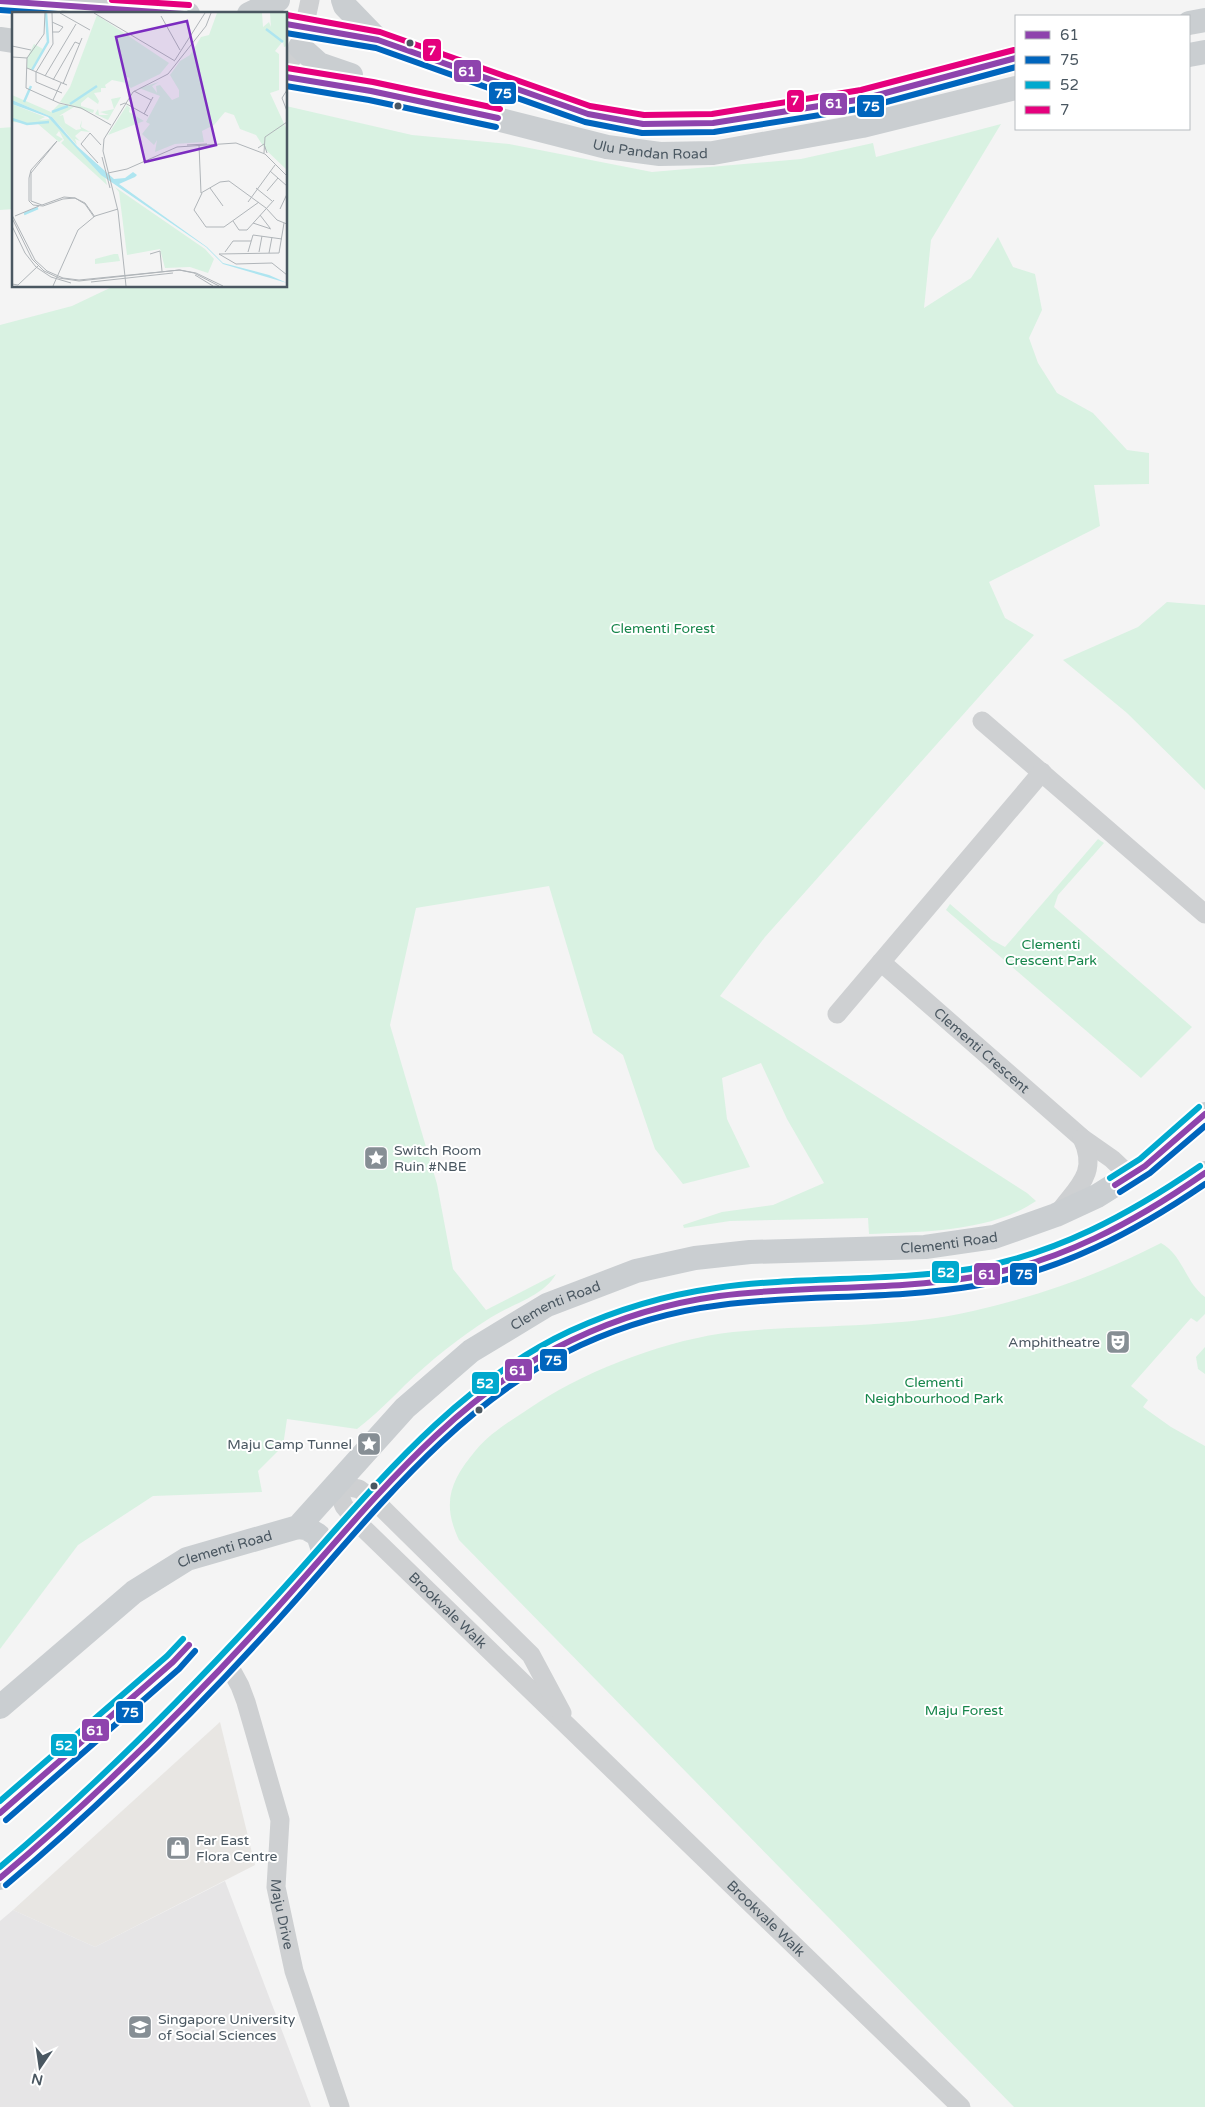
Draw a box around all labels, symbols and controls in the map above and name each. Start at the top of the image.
inset map [12,12,288,288]
legend [1015,15,1190,130]
text: 61 [1060,26,1079,44]
unlabelled marker [405,38,415,48]
line badge: 7 [422,38,442,62]
text: 7 [428,42,437,59]
text: 75 [1060,51,1079,69]
line badge: 61 [453,59,482,83]
text: 61 [458,63,476,80]
text: 52 [1060,76,1079,94]
line badge: 75 [488,81,517,105]
text: 75 [494,85,512,102]
line badge: 7 [786,89,805,113]
text: 7 [791,92,800,109]
line badge: 61 [819,92,848,116]
line badge: 75 [856,94,885,118]
text: 61 [825,95,843,112]
text: 75 [862,98,880,115]
unlabelled marker [393,101,403,111]
text: 7 [1060,101,1069,119]
street label: Ulu Pandan Road [591,135,708,162]
park label: Clementi Forest [611,620,716,637]
park label: Clementi Crescent Park [1005,936,1097,969]
street label: Clementi Crescent [931,1004,1034,1097]
place label: Switch Room Ruin #NBE [394,1142,481,1175]
place icon: Switch Room Ruin #NBE [363,1145,389,1171]
street label: Clementi Road [900,1228,999,1256]
line badge: 52 [931,1260,960,1284]
line badge: 61 [973,1262,1001,1286]
line badge: 75 [1009,1262,1038,1286]
text: 52 [937,1264,955,1281]
text: 61 [978,1266,996,1283]
text: 75 [1015,1266,1033,1283]
street label: Clementi Road [507,1277,603,1334]
theatre icon: Amphitheatre [1105,1329,1131,1355]
place label: Amphitheatre [1008,1334,1100,1351]
line badge: 75 [539,1348,568,1372]
text: 75 [544,1352,562,1369]
line badge: 61 [504,1358,533,1382]
text: 61 [509,1362,527,1379]
line badge: 52 [471,1371,500,1395]
park label: Clementi Neighbourhood Park [865,1374,1004,1407]
text: 52 [476,1375,494,1392]
unlabelled marker [474,1405,484,1415]
place icon: Maju Camp Tunnel [356,1431,382,1457]
place label: Maju Camp Tunnel [227,1436,352,1453]
unlabelled marker [369,1481,379,1491]
street label: Clementi Road [174,1526,274,1572]
street label: Brookvale Walk [405,1568,491,1652]
line badge: 75 [115,1700,144,1724]
park label: Maju Forest [925,1702,1004,1719]
text: 75 [121,1704,139,1721]
line badge: 61 [81,1718,110,1742]
text: 61 [86,1722,104,1739]
line badge: 52 [50,1733,78,1757]
text: 52 [55,1737,73,1754]
place label: Far East Flora Centre [196,1832,278,1865]
shop icon: Far East Flora Centre [165,1835,191,1861]
street label: Brookvale Walk [723,1877,809,1960]
street label: Maju Drive [267,1878,298,1951]
place label: Singapore University of Social Sciences [158,2011,296,2044]
school or university icon: Singapore University of Social Sciences [127,2014,153,2040]
north arrow [15,2042,65,2092]
text: N [30,2070,45,2089]

